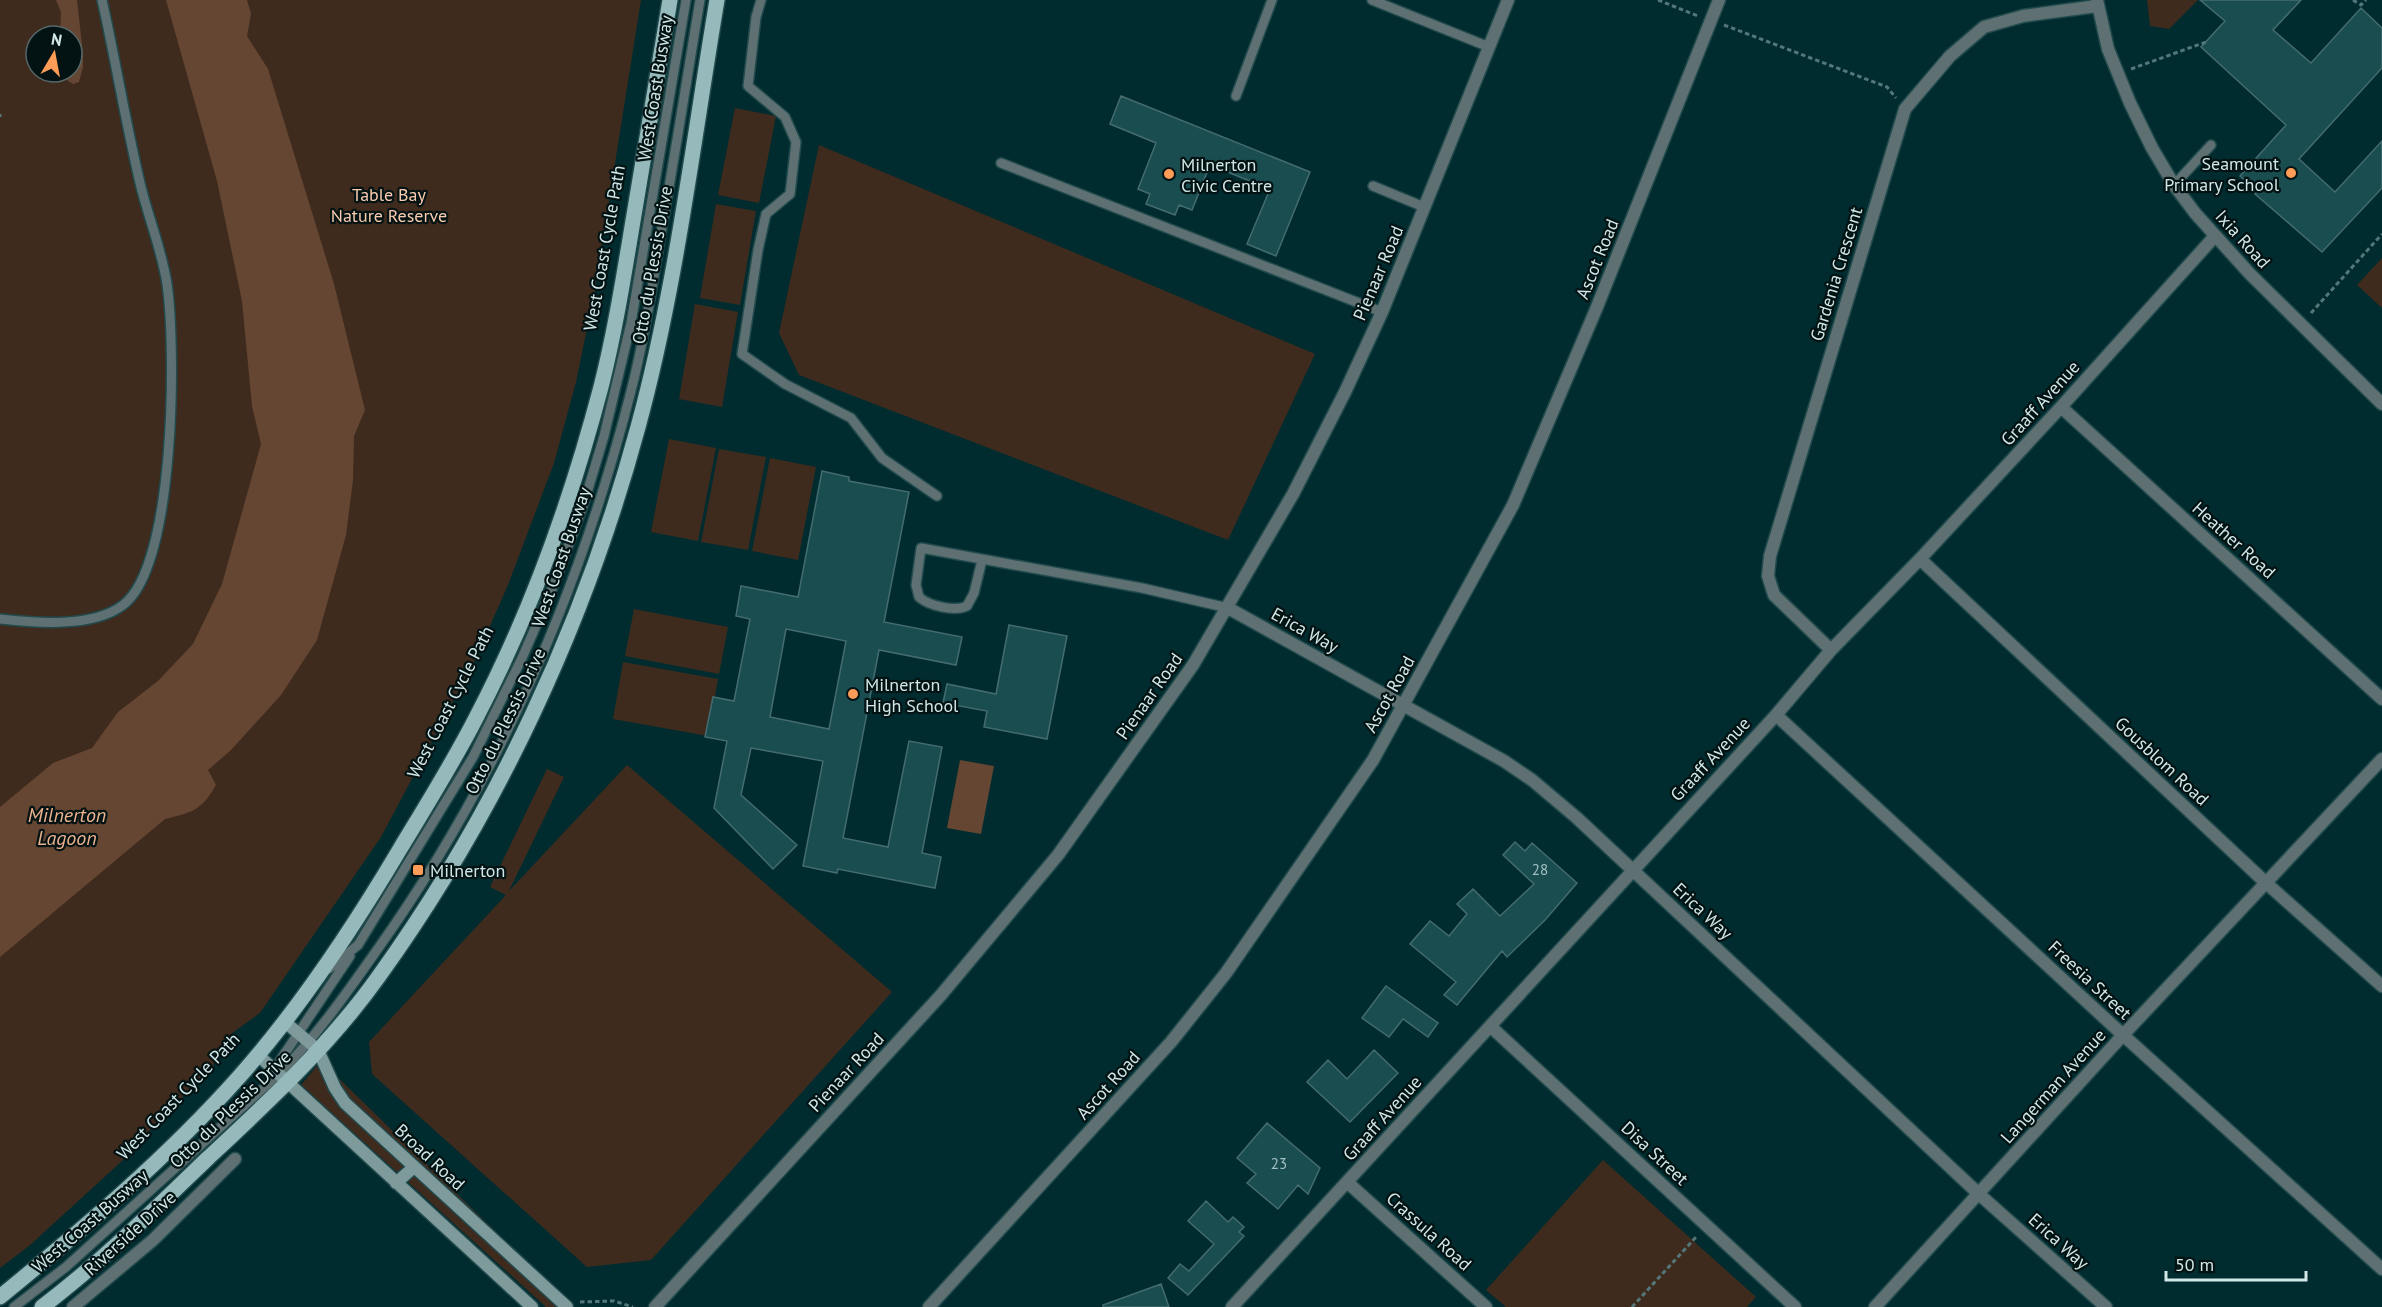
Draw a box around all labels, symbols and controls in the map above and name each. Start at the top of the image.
street label: West Coast Busway [632,13,678,162]
north arrow [24,24,84,84]
text: N [50,28,64,50]
place label: Seamount Primary School [2164,152,2280,196]
place label: Milnerton Civic Centre [1181,153,1272,197]
street label: West Coast Cycle Path [578,163,630,333]
marker: Seamount Primary School [2284,166,2298,180]
marker: Milnerton Civic Centre [1162,167,1176,181]
park label: Table Bay Nature Reserve [331,183,447,227]
street label: Otto du Plessis Drive [627,184,677,346]
street label: Gardenia Crescent [1805,204,1867,344]
street label: Ixia Road [2211,205,2275,273]
street label: Ascot Road [1571,216,1623,302]
street label: Pienaar Road [1348,222,1408,324]
street label: Graaff Avenue [1996,356,2084,450]
street label: West Coast Busway [526,483,596,630]
street label: Heather Road [2188,497,2280,583]
street label: Erica Way [1267,602,1343,658]
street label: West Coast Cycle Path [402,622,498,782]
street label: Otto du Plessis Drive [460,644,550,798]
street label: Pienaar Road [1111,648,1187,744]
street label: Ascot Road [1358,651,1420,737]
place label: Milnerton High School [865,673,959,717]
marker: Milnerton High School [846,687,860,701]
street label: Graaff Avenue [1665,712,1755,806]
street label: Gousblom Road [2110,712,2214,810]
water label: Milnerton Lagoon [28,802,106,851]
place label: Milnerton [430,859,505,882]
house number: 28 [1532,860,1548,879]
marker: Milnerton [411,863,425,877]
street label: Erica Way [1668,877,1738,945]
street label: Freesia Street [2044,936,2136,1024]
street label: Langerman Avenue [1995,1024,2111,1148]
street label: Pienaar Road [803,1027,889,1117]
street label: West Coast Cycle Path [111,1028,245,1164]
street label: Otto du Plessis Drive [164,1045,296,1173]
street label: Ascot Road [1071,1046,1145,1124]
street label: Graaff Avenue [1338,1071,1426,1165]
street label: Disa Street [1616,1116,1694,1190]
street label: Broad Road [390,1119,470,1195]
house number: 23 [1271,1154,1287,1173]
street label: West Coast Busway [27,1164,153,1278]
street label: Riverside Drive [79,1186,181,1280]
street label: Crassula Road [1382,1187,1476,1275]
street label: Erica Way [2024,1208,2094,1275]
scale bar [2166,1244,2306,1282]
text: 50 m [2175,1253,2214,1276]

